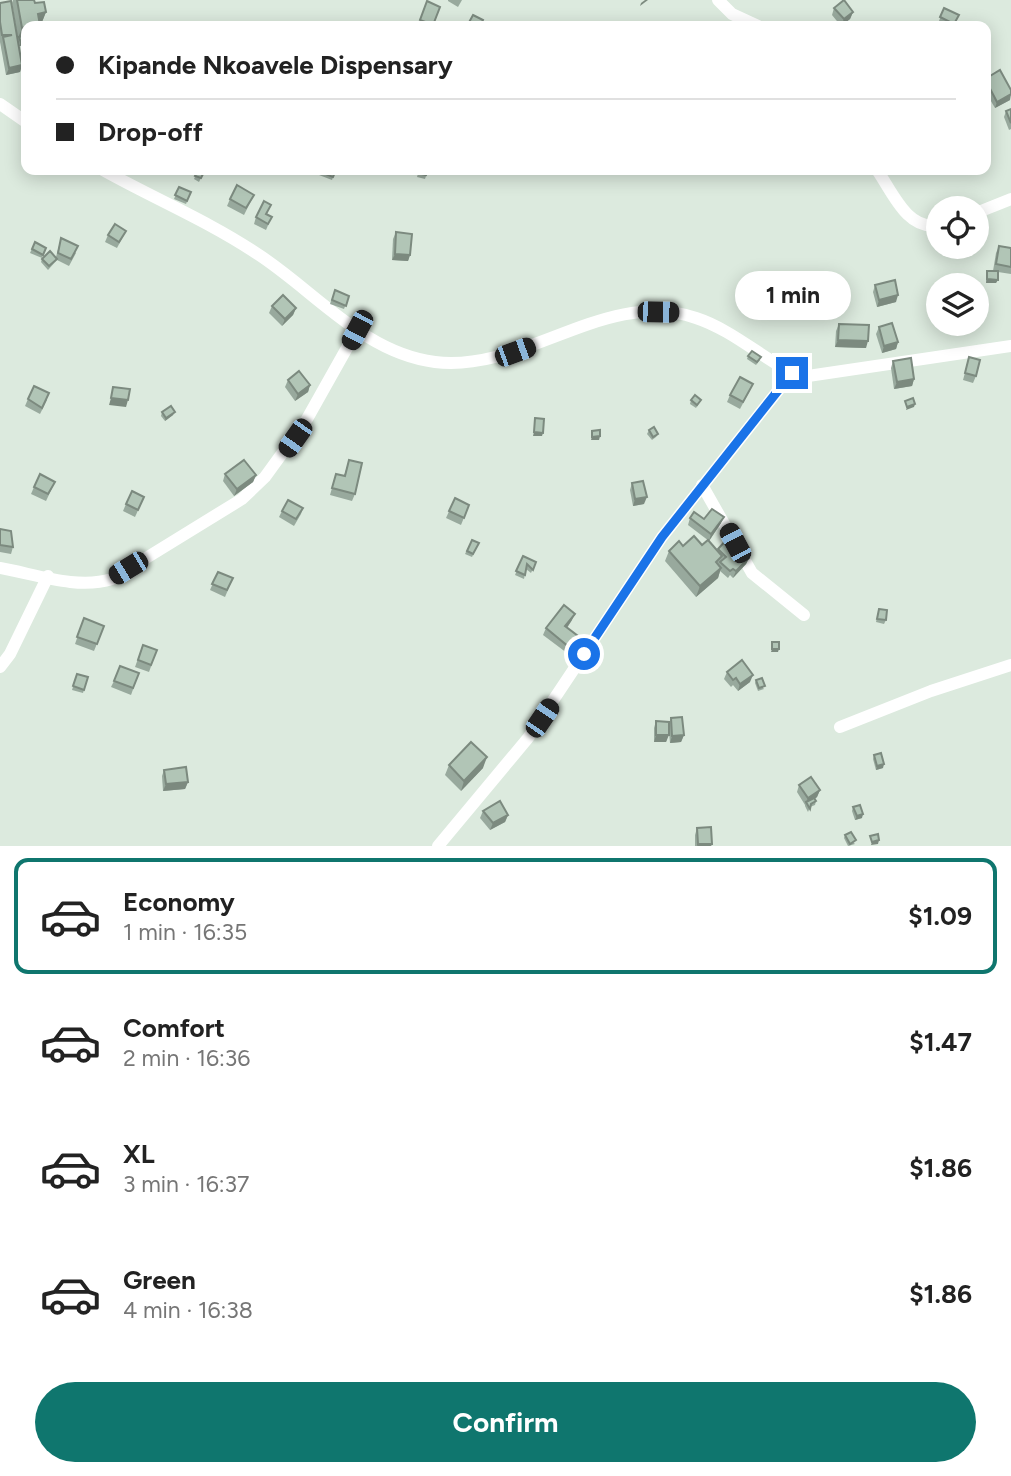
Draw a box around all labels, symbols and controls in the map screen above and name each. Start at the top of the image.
text: Kipande Nkoavele Dispensary [98,49,453,81]
text: Drop-off [98,116,203,148]
map controls [926,196,989,336]
button: locate [926,196,989,259]
callout: 1 min [734,272,850,320]
button: layers [926,273,989,336]
text: 1 min [766,281,820,309]
car [637,301,680,323]
car [338,307,377,353]
car [492,335,539,369]
route end [776,357,808,389]
car [275,415,316,461]
car [716,520,755,566]
car [105,548,152,588]
route start [568,638,600,670]
car [522,695,563,741]
icon: car [39,885,102,948]
text: Economy [123,886,235,918]
text: $1.09 [908,900,972,932]
text: 1 min · 16:35 [123,918,247,946]
icon: car [39,1011,102,1074]
text: Comfort [123,1012,225,1044]
text: $1.47 [909,1026,972,1058]
text: 2 min · 16:36 [123,1044,250,1072]
icon: car [39,1137,102,1200]
text: XL [123,1138,155,1170]
text: $1.86 [909,1152,972,1184]
text: 3 min · 16:37 [123,1170,249,1198]
icon: car [39,1263,102,1326]
text: Green [123,1264,196,1296]
text: $1.86 [909,1278,972,1310]
text: 4 min · 16:38 [123,1296,253,1324]
button: Confirm [35,1382,976,1462]

